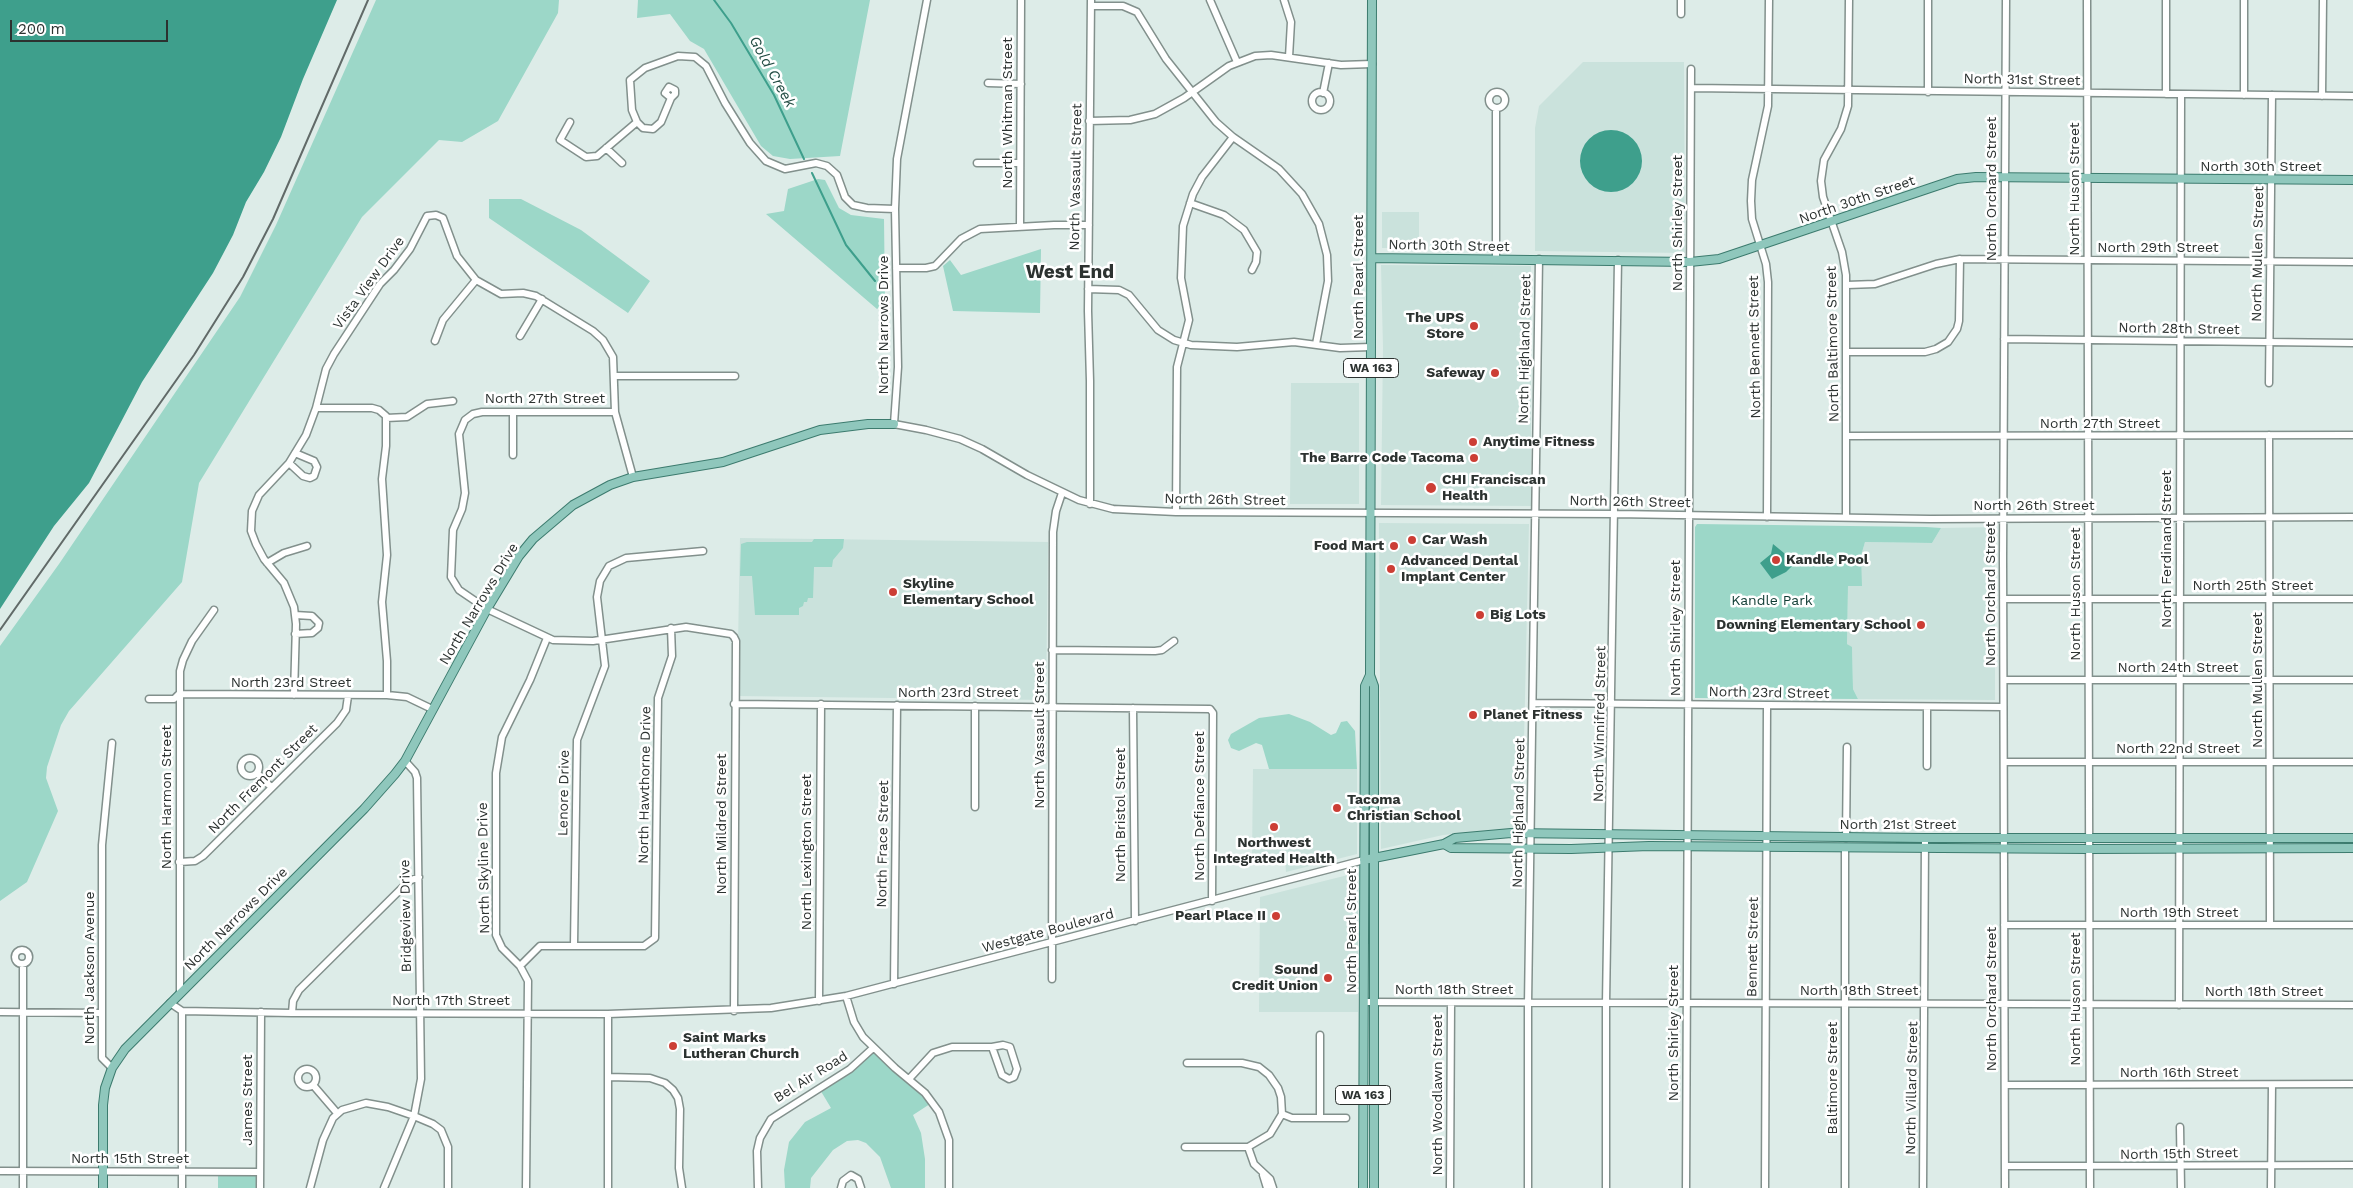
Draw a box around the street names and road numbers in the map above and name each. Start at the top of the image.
street label: North Whitman Street [1000,37,1016,189]
street label: North 31st Street [1963,71,2081,89]
street label: North Vassault Street [1066,103,1086,251]
street label: North Orchard Street [1984,117,2000,261]
street label: North Huson Street [2067,122,2083,256]
street label: North Shirley Street [1670,155,1686,291]
street label: North 30th Street [2200,159,2322,175]
street label: North 30th Street [1797,172,1917,228]
street label: North Mullen Street [2248,186,2268,322]
street label: North Pearl Street [1351,215,1367,339]
street label: Vista View Drive [330,233,408,333]
street label: North 30th Street [1388,237,1510,255]
street label: North 29th Street [2097,240,2219,256]
street label: North Narrows Drive [876,255,892,395]
street label: North Baltimore Street [1823,266,1843,422]
street label: North Highland Street [1515,274,1535,424]
street label: North Bennett Street [1745,275,1765,419]
street label: North 28th Street [2118,320,2240,338]
road number: WA 163 [1344,358,1398,378]
street label: North 27th Street [485,391,605,407]
street label: North 27th Street [2040,416,2160,432]
street label: North Ferdinand Street [2159,470,2175,628]
street label: North 26th Street [1164,491,1286,509]
street label: North 26th Street [1569,493,1691,511]
street label: North 26th Street [1973,498,2095,514]
street label: North Orchard Street [1983,522,1999,666]
street label: North Huson Street [2068,527,2084,661]
street label: North Narrows Drive [436,540,522,668]
street label: North Shirley Street [1668,560,1684,696]
street label: North 25th Street [2193,578,2313,594]
street label: North Mullen Street [2250,612,2266,748]
street label: North Winnifred Street [1590,646,1610,802]
street label: North 24th Street [2118,660,2238,676]
street label: North Vassault Street [1032,661,1048,809]
street label: North 23rd Street [231,675,351,691]
street label: North 23rd Street [1709,684,1829,702]
street label: North 23rd Street [898,685,1018,701]
street label: North Hawthorne Drive [635,706,655,864]
street label: North Fremont Street [205,721,321,837]
street label: North Harmon Street [159,725,175,869]
street label: North Defiance Street [1192,731,1208,881]
street label: North Highland Street [1509,738,1529,888]
street label: North 22nd Street [2116,741,2240,757]
street label: North Bristol Street [1113,748,1129,882]
street label: Lenore Drive [555,750,573,836]
street label: North Mildred Street [714,753,730,895]
street label: North Lexington Street [799,774,815,930]
street label: North Frace Street [873,780,893,908]
street label: North Skyline Drive [474,802,494,934]
street label: North 21st Street [1840,817,1956,833]
street label: Bridgeview Drive [397,859,415,973]
street label: North Narrows Drive [181,864,291,974]
street label: North Pearl Street [1344,869,1360,993]
street label: North Jackson Avenue [82,891,98,1045]
street label: Bennett Street [1744,897,1762,997]
street label: Westgate Boulevard [980,905,1116,957]
street label: North 19th Street [2120,905,2238,921]
street label: North Orchard Street [1984,927,2000,1071]
street label: North Huson Street [2068,932,2084,1066]
street label: North Shirley Street [1666,965,1682,1101]
street label: North 18th Street [1395,982,1513,998]
street label: North 18th Street [1800,983,1918,999]
street label: North 18th Street [2205,984,2323,1000]
street label: North 17th Street [392,993,510,1009]
street label: North Woodlawn Street [1430,1014,1446,1176]
street label: North Villard Street [1902,1021,1922,1155]
street label: Baltimore Street [1825,1022,1841,1134]
street label: Bel Air Road [771,1048,851,1106]
street label: James Street [240,1054,256,1146]
street label: North 16th Street [2120,1065,2238,1081]
road number: WA 163 [1336,1086,1390,1104]
street label: North 15th Street [2120,1145,2238,1163]
street label: North 15th Street [71,1151,189,1167]

